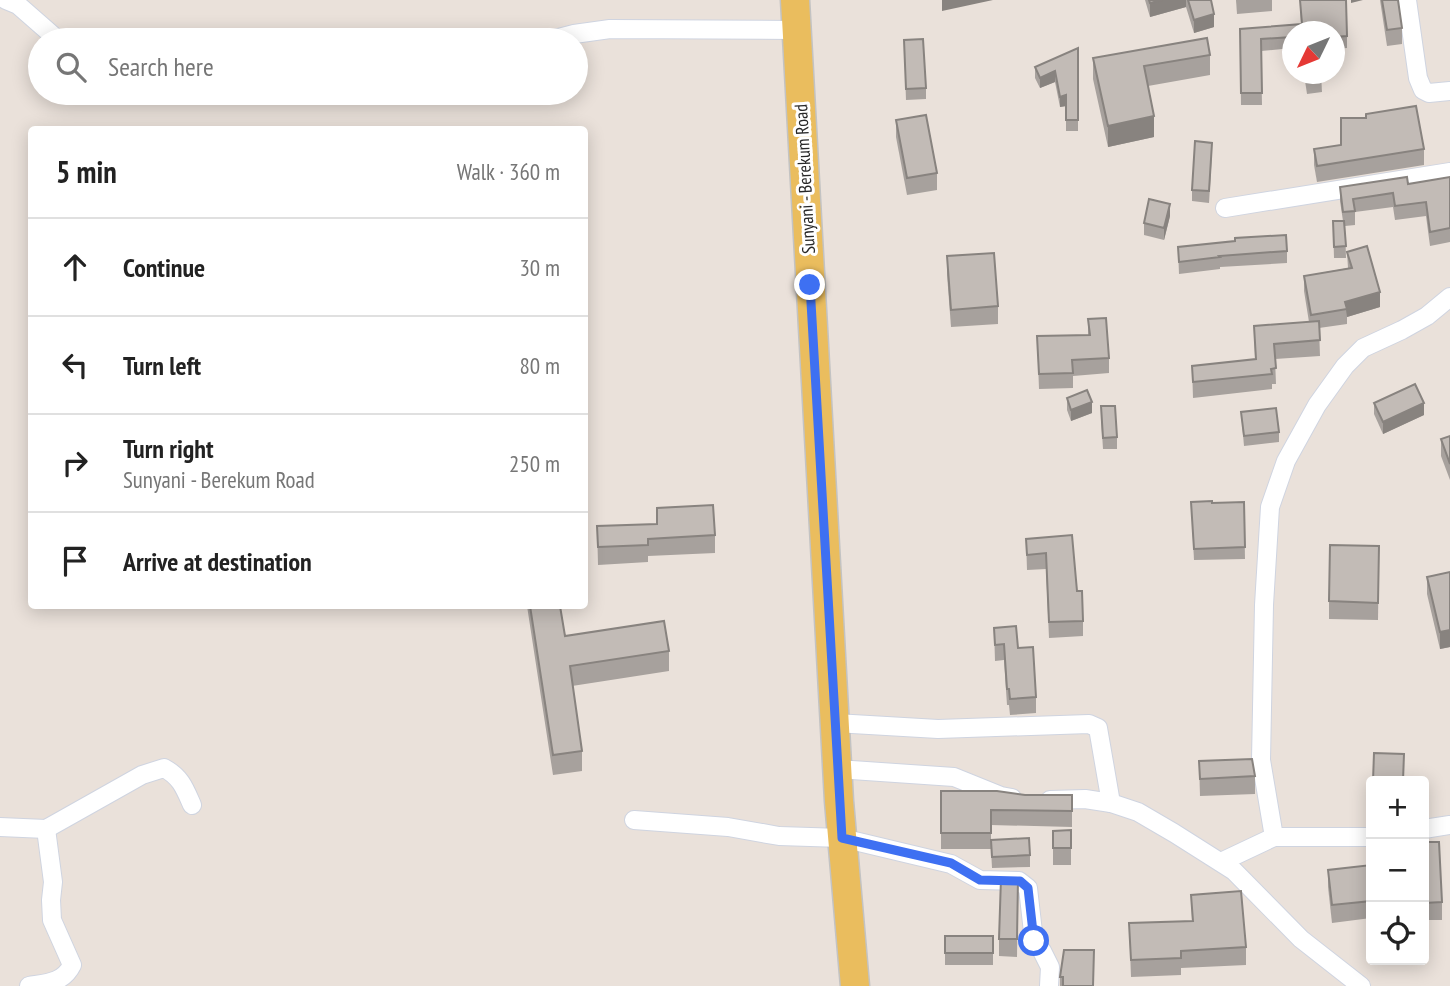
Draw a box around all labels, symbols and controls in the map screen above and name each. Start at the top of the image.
north arrow [1282,21,1345,84]
search box [28,28,588,105]
icon: search [52,48,90,86]
text: Search here [108,50,214,83]
street label: Sunyani - Berekum Road [789,104,820,255]
text: 5 min [56,152,117,191]
text: Walk · 360 m [457,157,560,186]
icon: ahead [56,248,94,286]
text: Continue [123,251,205,284]
text: 30 m [519,253,560,282]
route end [794,269,825,300]
icon: left [56,346,94,384]
text: Turn left [123,349,201,382]
text: 80 m [519,351,560,380]
text: Turn right [123,432,214,465]
icon: right [56,444,94,482]
text: 250 m [509,449,560,478]
text: Sunyani - Berekum Road [123,465,315,494]
icon: arrive [56,542,94,580]
text: Arrive at destination [123,545,312,578]
map controls [1366,776,1429,965]
button: + [1366,776,1429,839]
button: − [1366,839,1429,902]
button: locate [1366,902,1429,965]
route start [1018,925,1049,956]

